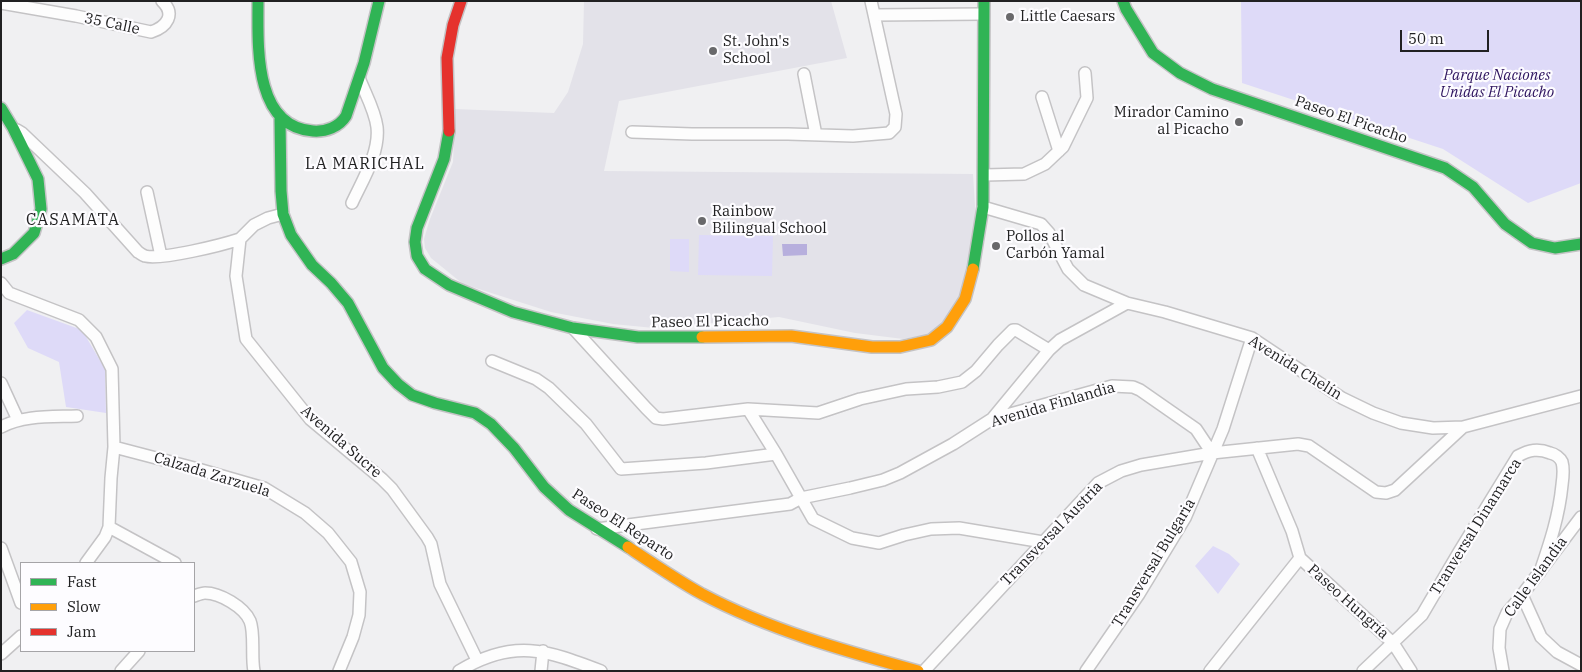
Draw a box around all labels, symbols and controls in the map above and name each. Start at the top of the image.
place label: Little Caesars [1020,8,1115,26]
street label: 35 Calle [83,9,141,39]
marker: Little Caesars [1004,11,1016,23]
scale bar [1402,20,1491,52]
text: 50 m [1408,29,1444,48]
place label: St. John's School [723,33,789,68]
marker: St. John's School [707,45,719,57]
park label: Parque Naciones Unidas El Picacho [1440,67,1554,102]
street label: Paseo El Picacho [1292,92,1410,148]
place label: Mirador Camino al Picacho [1114,104,1229,139]
marker: Mirador Camino al Picacho [1233,116,1245,128]
district label: LA MARICHAL [304,154,426,174]
place label: Rainbow Bilingual School [712,203,827,238]
district label: CASAMATA [25,210,121,230]
marker: Rainbow Bilingual School [696,215,708,227]
place label: Pollos al Carbón Yamal [1006,228,1105,263]
marker: Pollos al Carbón Yamal [990,240,1002,252]
street label: Paseo El Picacho [651,312,769,332]
street label: Avenida Chelín [1245,332,1345,404]
street label: Avenida Finlandia [989,379,1117,431]
street label: Avenida Sucre [297,402,385,482]
street label: Calzada Zarzuela [152,449,272,501]
street label: Tranversal Dinamarca [1427,455,1525,599]
street label: Transversal Austria [997,478,1107,590]
street label: Paseo El Reparto [569,485,677,565]
street label: Transversal Bulgaria [1108,495,1200,631]
street label: Calle Islandia [1501,533,1571,621]
street label: Paseo Hungría [1304,561,1392,643]
legend [20,562,195,652]
text: Fast [67,572,97,591]
text: Slow [67,597,100,616]
text: Jam [67,622,96,641]

